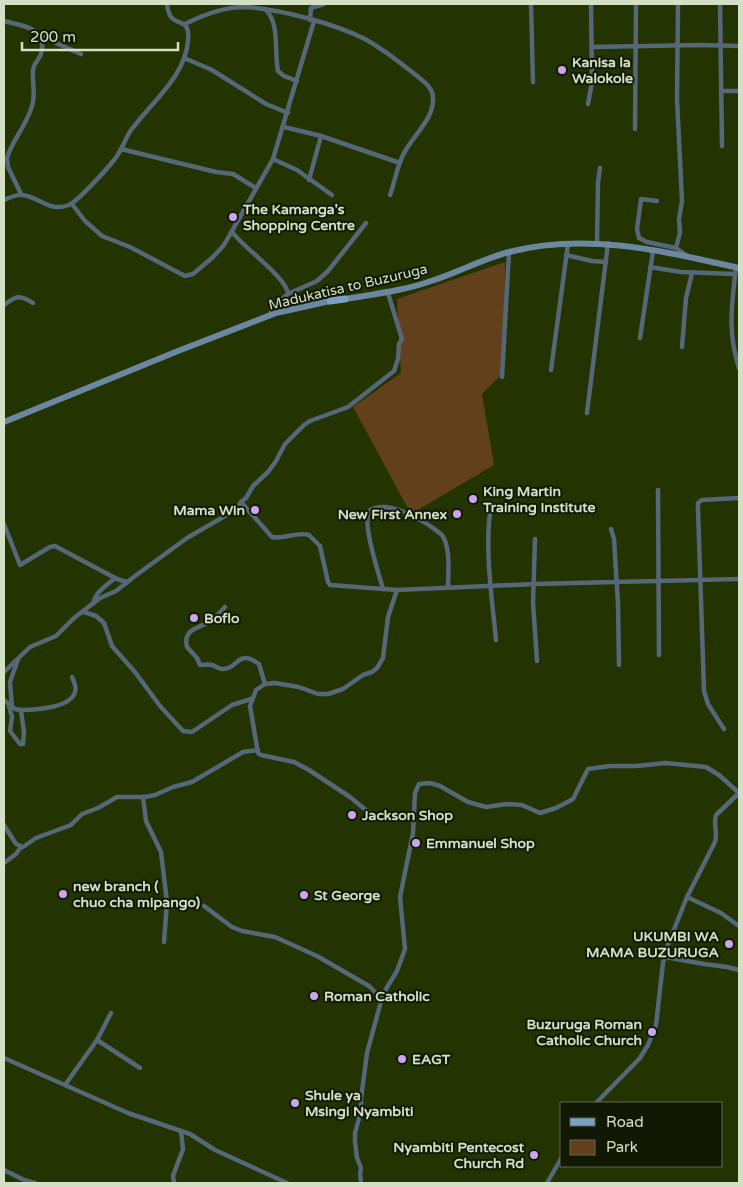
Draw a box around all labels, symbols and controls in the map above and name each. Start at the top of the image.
scale bar [22,20,179,52]
text: 200 m [30,28,76,46]
place label: Kanisa la Walokole [572,54,633,87]
marker: Kanisa la Walokole [556,64,568,76]
place label: The Kamanga's Shopping Centre [242,201,355,234]
marker: The Kamanga's Shopping Centre [227,211,239,223]
street label: Madukatisa to Buzuruga [267,260,429,314]
place label: King Martin Training Institute [482,483,595,516]
marker: King Martin Training Institute [467,493,479,505]
place label: Mama Win [173,502,245,519]
marker: Mama Win [249,504,261,516]
place label: New First Annex [338,506,447,523]
marker: New First Annex [451,508,463,520]
place label: Boflo [204,610,240,627]
marker: Boflo [188,612,200,624]
place label: Jackson Shop [361,807,453,824]
marker: Jackson Shop [346,809,358,821]
place label: Emmanuel Shop [426,835,535,852]
marker: Emmanuel Shop [410,837,422,849]
place label: new branch ( chuo cha mipango) [73,878,200,911]
place label: St George [314,887,380,904]
marker: new branch ( chuo cha mipango) [57,888,69,900]
marker: St George [298,889,310,901]
place label: UKUMBI WA MAMA BUZURUGA [586,928,720,961]
marker: UKUMBI WA MAMA BUZURUGA [723,938,735,950]
place label: Roman Catholic [324,988,430,1005]
marker: Roman Catholic [308,990,320,1002]
place label: Buzuruga Roman Catholic Church [526,1016,642,1049]
marker: Buzuruga Roman Catholic Church [646,1026,658,1038]
place label: EAGT [412,1051,451,1068]
marker: EAGT [396,1053,408,1065]
place label: Shule ya Msingi Nyambiti [305,1087,414,1120]
marker: Shule ya Msingi Nyambiti [289,1097,301,1109]
legend [560,1102,723,1167]
text: Road [606,1113,644,1131]
text: Park [606,1138,638,1156]
place label: Nyambiti Pentecost Church Rd [393,1139,525,1172]
marker: Nyambiti Pentecost Church Rd [528,1149,540,1161]

